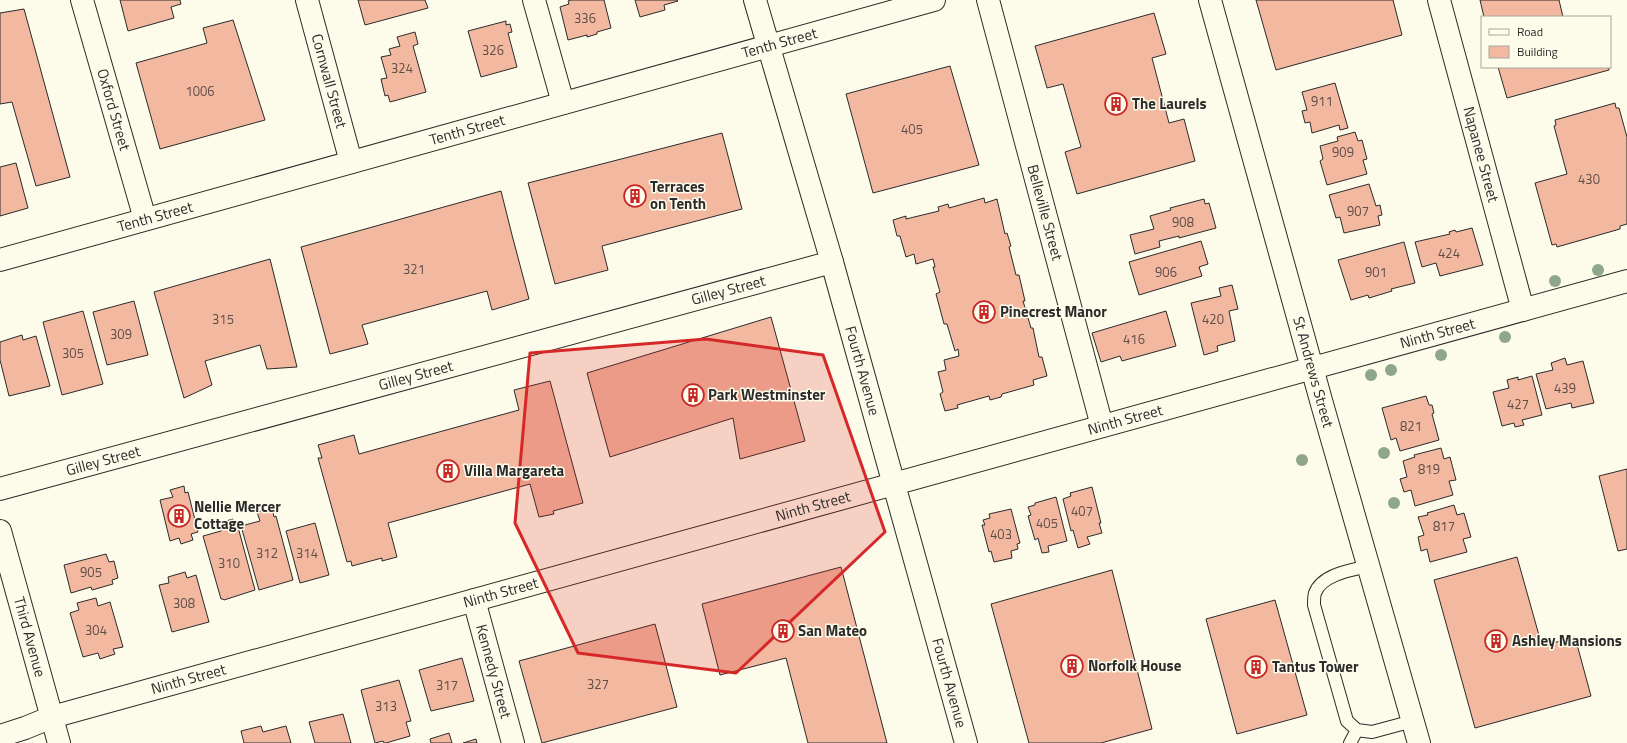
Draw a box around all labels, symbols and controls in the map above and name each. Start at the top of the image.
house number: 336 [574,8,596,28]
legend [1481,16,1611,68]
street label: Tenth Street [739,21,820,64]
text: Road [1517,22,1543,41]
street label: Cornwall Street [306,31,353,131]
house number: 326 [482,40,504,60]
text: Building [1517,42,1558,61]
house number: 324 [391,58,413,78]
street label: Oxford Street [91,66,137,154]
house number: 1006 [185,81,215,101]
building icon: The Laurels [1103,91,1129,117]
house number: 911 [1311,91,1333,111]
place label: The Laurels [1132,92,1207,115]
street label: Napanee Street [1457,104,1505,205]
street label: Tenth Street [427,108,508,151]
house number: 405 [901,119,923,139]
house number: 909 [1332,142,1354,162]
street label: Belleville Street [1022,162,1069,264]
house number: 430 [1578,169,1600,189]
place label: Terraces on Tenth [650,175,706,215]
building icon: Terraces on Tenth [622,183,648,209]
street label: Tenth Street [115,195,196,238]
house number: 907 [1347,201,1369,221]
house number: 908 [1172,212,1194,232]
house number: 424 [1438,243,1460,263]
house number: 321 [403,259,425,279]
house number: 906 [1155,262,1177,282]
house number: 901 [1365,262,1387,282]
street label: Gilley Street [688,268,769,311]
building icon: Pinecrest Manor [971,299,997,325]
place label: Pinecrest Manor [1000,300,1107,323]
house number: 315 [212,309,234,329]
house number: 420 [1202,309,1224,329]
street label: Ninth Street [1397,311,1478,354]
street label: St Andrews Street [1287,314,1340,431]
street label: Fourth Avenue [839,323,886,418]
house number: 309 [110,324,132,344]
house number: 416 [1123,329,1145,349]
house number: 305 [62,343,84,363]
street label: Gilley Street [376,354,456,396]
house number: 439 [1554,378,1576,398]
building icon: Park Westminster [680,382,706,408]
place label: Park Westminster [708,383,826,406]
house number: 427 [1507,394,1529,414]
street label: Ninth Street [1085,398,1166,441]
house number: 821 [1400,416,1422,436]
street label: Gilley Street [63,439,144,481]
building icon: Villa Margareta [435,458,461,484]
place label: Villa Margareta [464,459,564,482]
house number: 819 [1418,459,1440,479]
street label: Ninth Street [773,484,854,527]
place label: Nellie Mercer Cottage [194,495,281,535]
house number: 407 [1071,501,1093,521]
building icon: Nellie Mercer Cottage [166,503,192,529]
house number: 405 [1036,513,1058,533]
house number: 817 [1433,516,1455,536]
house number: 403 [990,524,1012,544]
house number: 312 [256,543,278,563]
house number: 314 [296,543,318,563]
house number: 310 [218,553,240,573]
house number: 905 [80,562,102,582]
street label: Ninth Street [461,571,541,614]
house number: 308 [173,593,195,613]
street label: Third Avenue [8,594,52,680]
building icon: San Mateo [770,618,796,644]
place label: San Mateo [798,619,867,642]
house number: 304 [85,620,107,640]
street label: Kennedy Street [470,622,518,722]
building icon: Ashley Mansions [1483,628,1509,654]
place label: Ashley Mansions [1512,629,1622,652]
street label: Fourth Avenue [926,635,973,730]
building icon: Norfolk House [1059,653,1085,679]
place label: Norfolk House [1088,654,1182,677]
building icon: Tantus Tower [1243,654,1269,680]
place label: Tantus Tower [1272,655,1359,678]
street label: Ninth Street [148,657,229,700]
house number: 327 [587,674,609,694]
house number: 317 [436,675,458,695]
house number: 313 [375,696,397,716]

